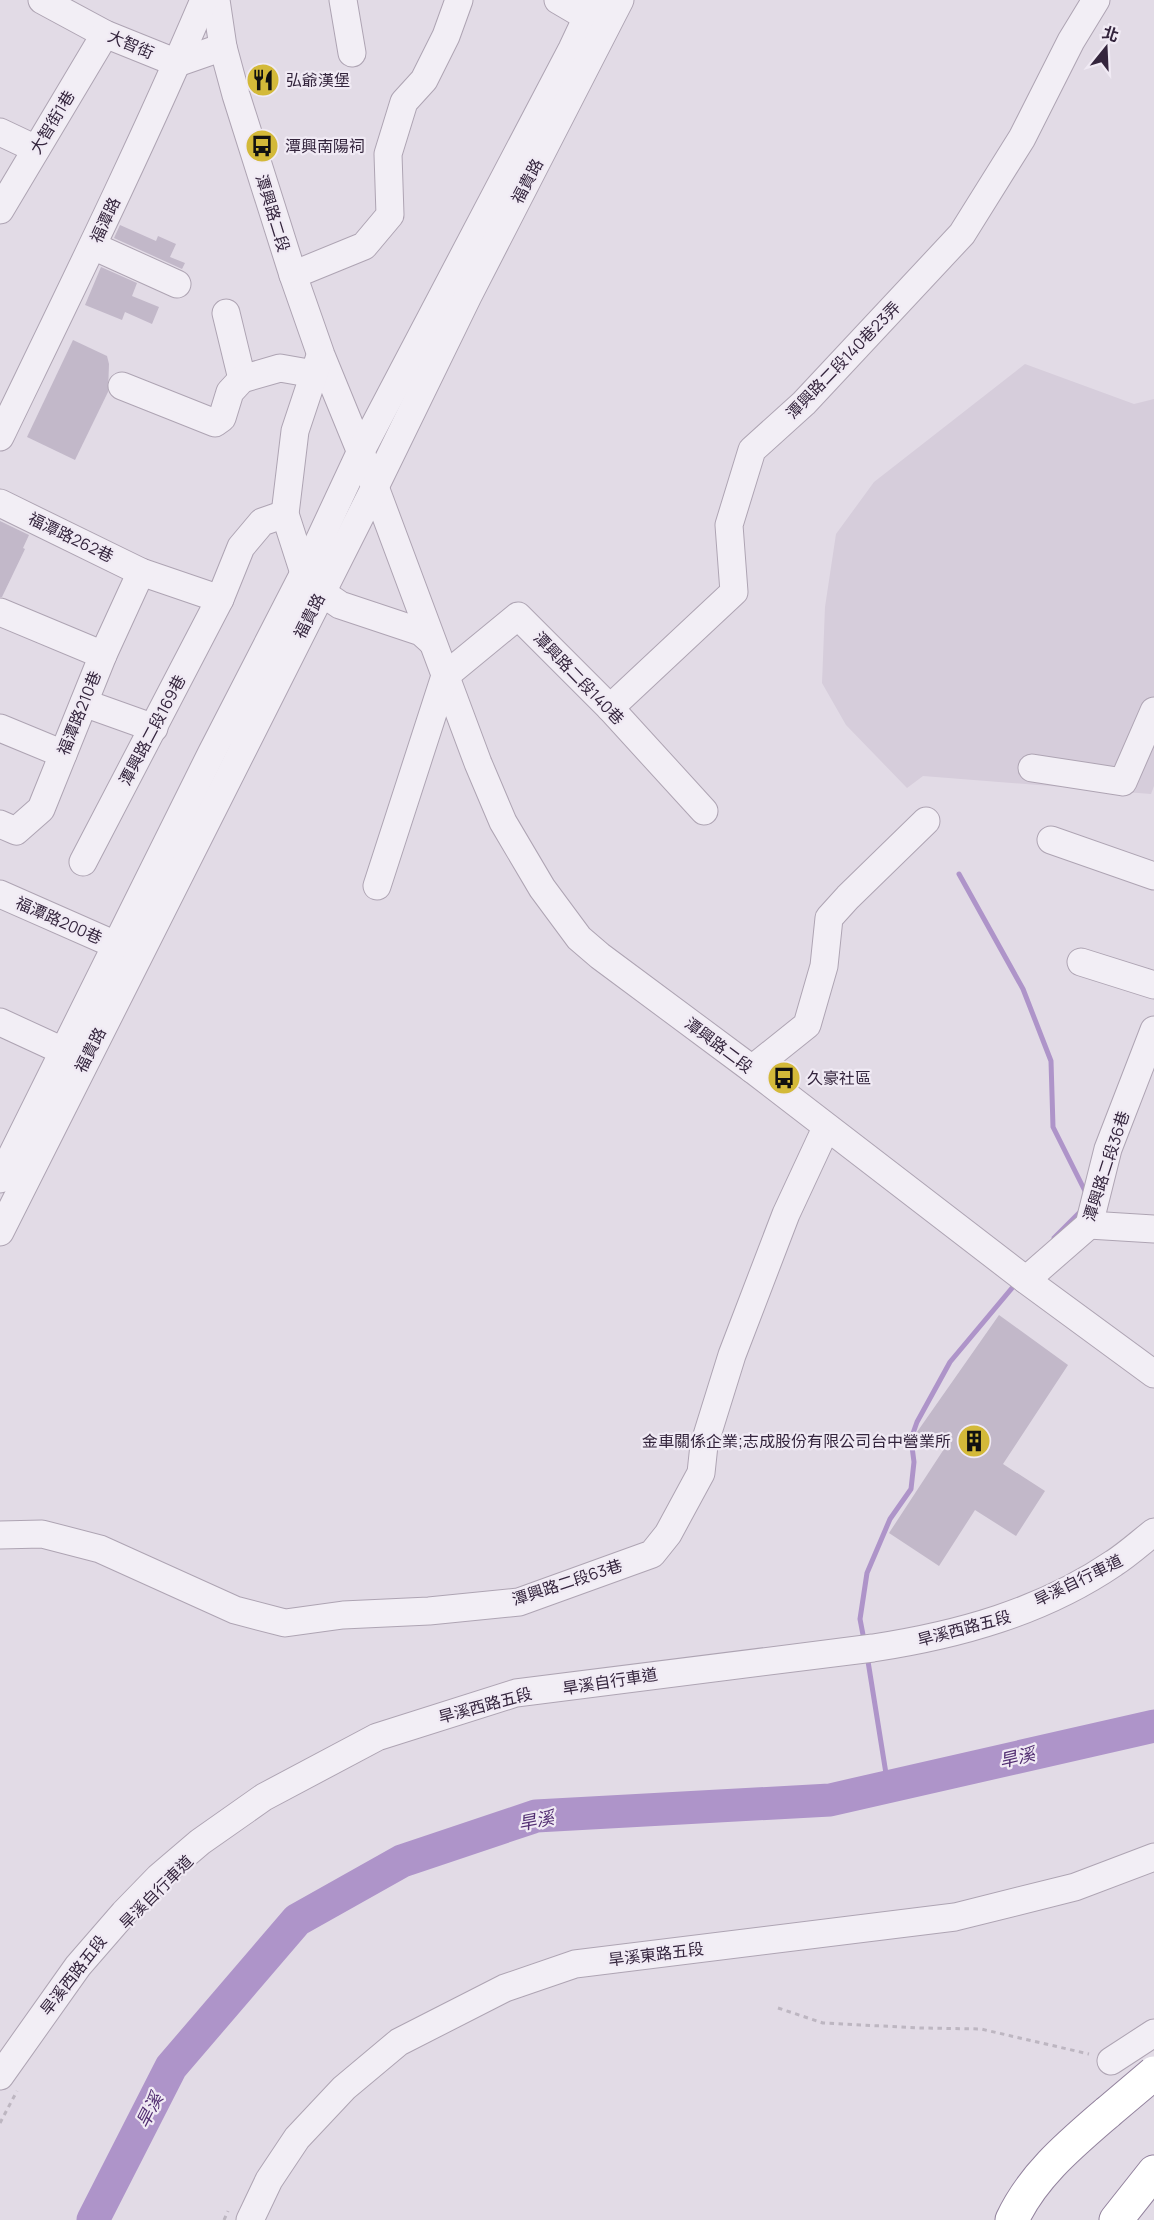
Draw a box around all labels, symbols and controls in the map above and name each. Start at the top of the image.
north arrow [1076,18,1136,78]
text: 北 [1100,21,1122,47]
street label: 大智街 [105,24,157,64]
restaurant icon: 弘爺漢堡 [245,62,281,98]
place label: 弘爺漢堡 [286,69,350,91]
street label: 大智街1巷 [24,86,80,158]
bus stop icon: 潭興南陽祠 [244,128,280,164]
place label: 潭興南陽祠 [285,135,365,157]
street label: 福貴路 [506,155,548,207]
street label: 潭興路二段 [251,172,295,254]
street label: 福潭路 [85,194,125,246]
street label: 潭興路二段140巷23弄 [781,296,905,424]
street label: 福潭路262巷 [25,507,117,567]
street label: 福貴路 [288,590,330,642]
street label: 潭興路二段140巷 [529,627,629,729]
street label: 福潭路210巷 [52,668,106,758]
street label: 潭興路二段169巷 [114,671,190,789]
street label: 福潭路200巷 [12,891,106,949]
street label: 潭興路二段 [680,1012,758,1078]
street label: 福貴路 [69,1024,111,1076]
bus stop icon: 久豪社區 [766,1060,802,1096]
place label: 久豪社區 [807,1067,871,1089]
street label: 潭興路二段36巷 [1078,1108,1134,1224]
building icon: 金車關係企業;志成股份有限公司台中營業所 [956,1423,992,1459]
place label: 金車關係企業;志成股份有限公司台中營業所 [642,1430,951,1452]
street label: 旱溪自行車道 [1030,1549,1126,1611]
street label: 潭興路二段63巷 [509,1554,625,1610]
street label: 旱溪西路五段 [915,1605,1013,1651]
street label: 旱溪自行車道 [561,1663,659,1699]
street label: 旱溪西路五段 [436,1682,534,1728]
water label: 旱溪 [997,1741,1040,1773]
water label: 旱溪 [516,1804,559,1835]
street label: 旱溪自行車道 [114,1850,198,1934]
street label: 旱溪西路五段 [35,1930,111,2020]
street label: 旱溪東路五段 [607,1937,705,1971]
water label: 旱溪 [130,2086,169,2131]

